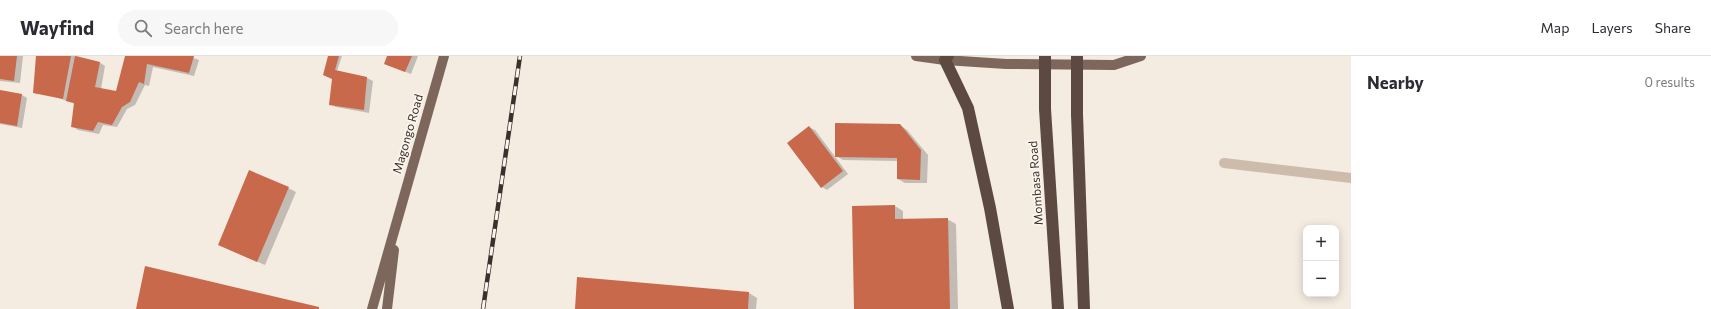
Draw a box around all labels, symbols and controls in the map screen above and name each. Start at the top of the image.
search box [118,10,398,46]
text: Wayfind [20,16,94,39]
icon: search [132,17,154,39]
text: Search here [164,19,244,37]
text: Map [1541,19,1569,36]
text: Layers [1591,19,1633,36]
text: Share [1655,19,1691,36]
text: Nearby [1367,72,1424,93]
text: 0 results [1644,74,1695,90]
street label: Magongo Road [389,92,425,175]
street label: Mombasa Road [1025,140,1045,226]
map controls [1303,225,1339,297]
button: + [1303,225,1339,261]
button: − [1303,261,1339,297]

